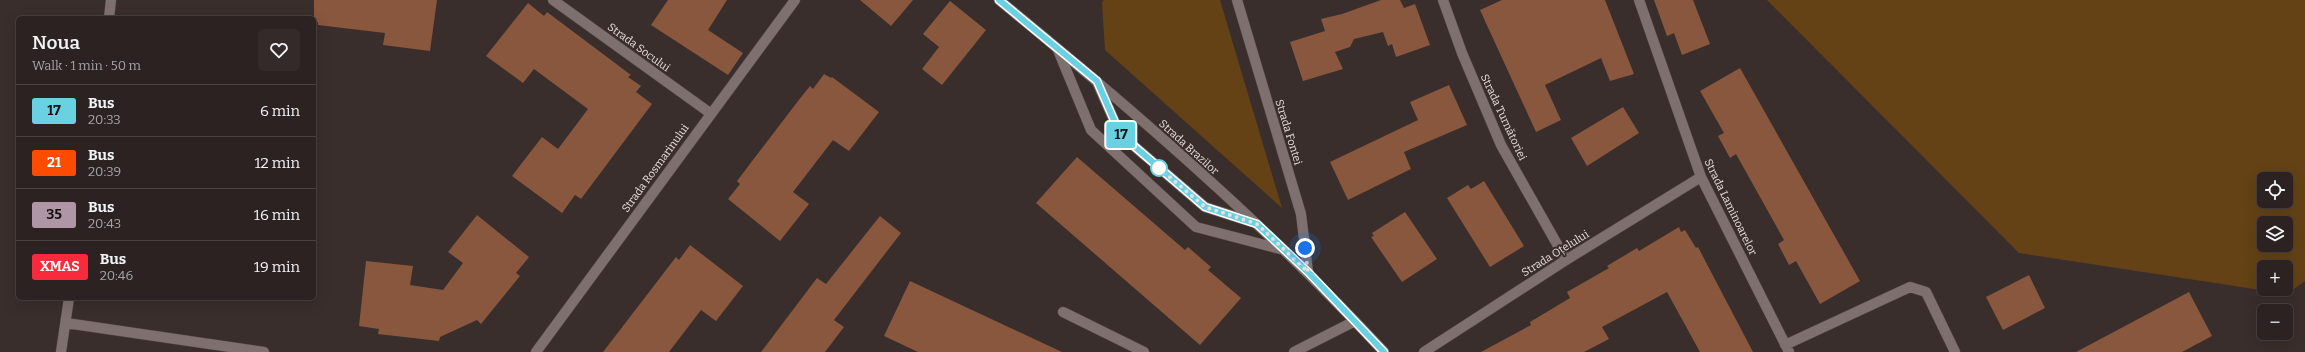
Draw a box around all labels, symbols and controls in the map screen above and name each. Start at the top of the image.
street label: Strada Socului [605,20,673,75]
button: heart [258,29,300,71]
text: Noua [32,31,80,54]
text: Walk · 1 min · 50 m [32,58,141,73]
street label: Strada Turnătoriei [1478,72,1530,163]
text: Bus [88,94,114,112]
street label: Strada Fontei [1272,98,1305,167]
text: 17 [47,102,61,119]
text: 6 min [260,102,300,120]
text: 20:33 [88,112,121,127]
street label: Strada Brazilor [1156,117,1221,178]
street label: Strada Rosmarinului [619,121,692,215]
line badge: 17 [1103,122,1139,148]
text: 17 [1114,126,1128,143]
text: Bus [88,146,114,164]
text: 21 [47,154,61,171]
text: 12 min [254,154,300,172]
street label: Strada Laminoarelor [1702,157,1760,258]
unlabelled marker [1150,159,1168,177]
text: 20:39 [88,164,121,179]
map controls [2257,172,2293,340]
button: locate [2257,172,2293,208]
text: Bus [88,198,114,216]
text: 35 [46,206,62,223]
text: 16 min [254,206,300,224]
text: 20:43 [88,216,121,231]
button: layers [2257,216,2293,252]
street label: Strada Oțelului [1519,227,1592,279]
your location [1295,238,1315,258]
text: Bus [100,250,126,268]
text: XMAS [40,258,80,275]
text: 19 min [254,258,300,276]
button: + [2257,260,2293,296]
text: 20:46 [100,268,133,283]
button: − [2257,304,2293,340]

